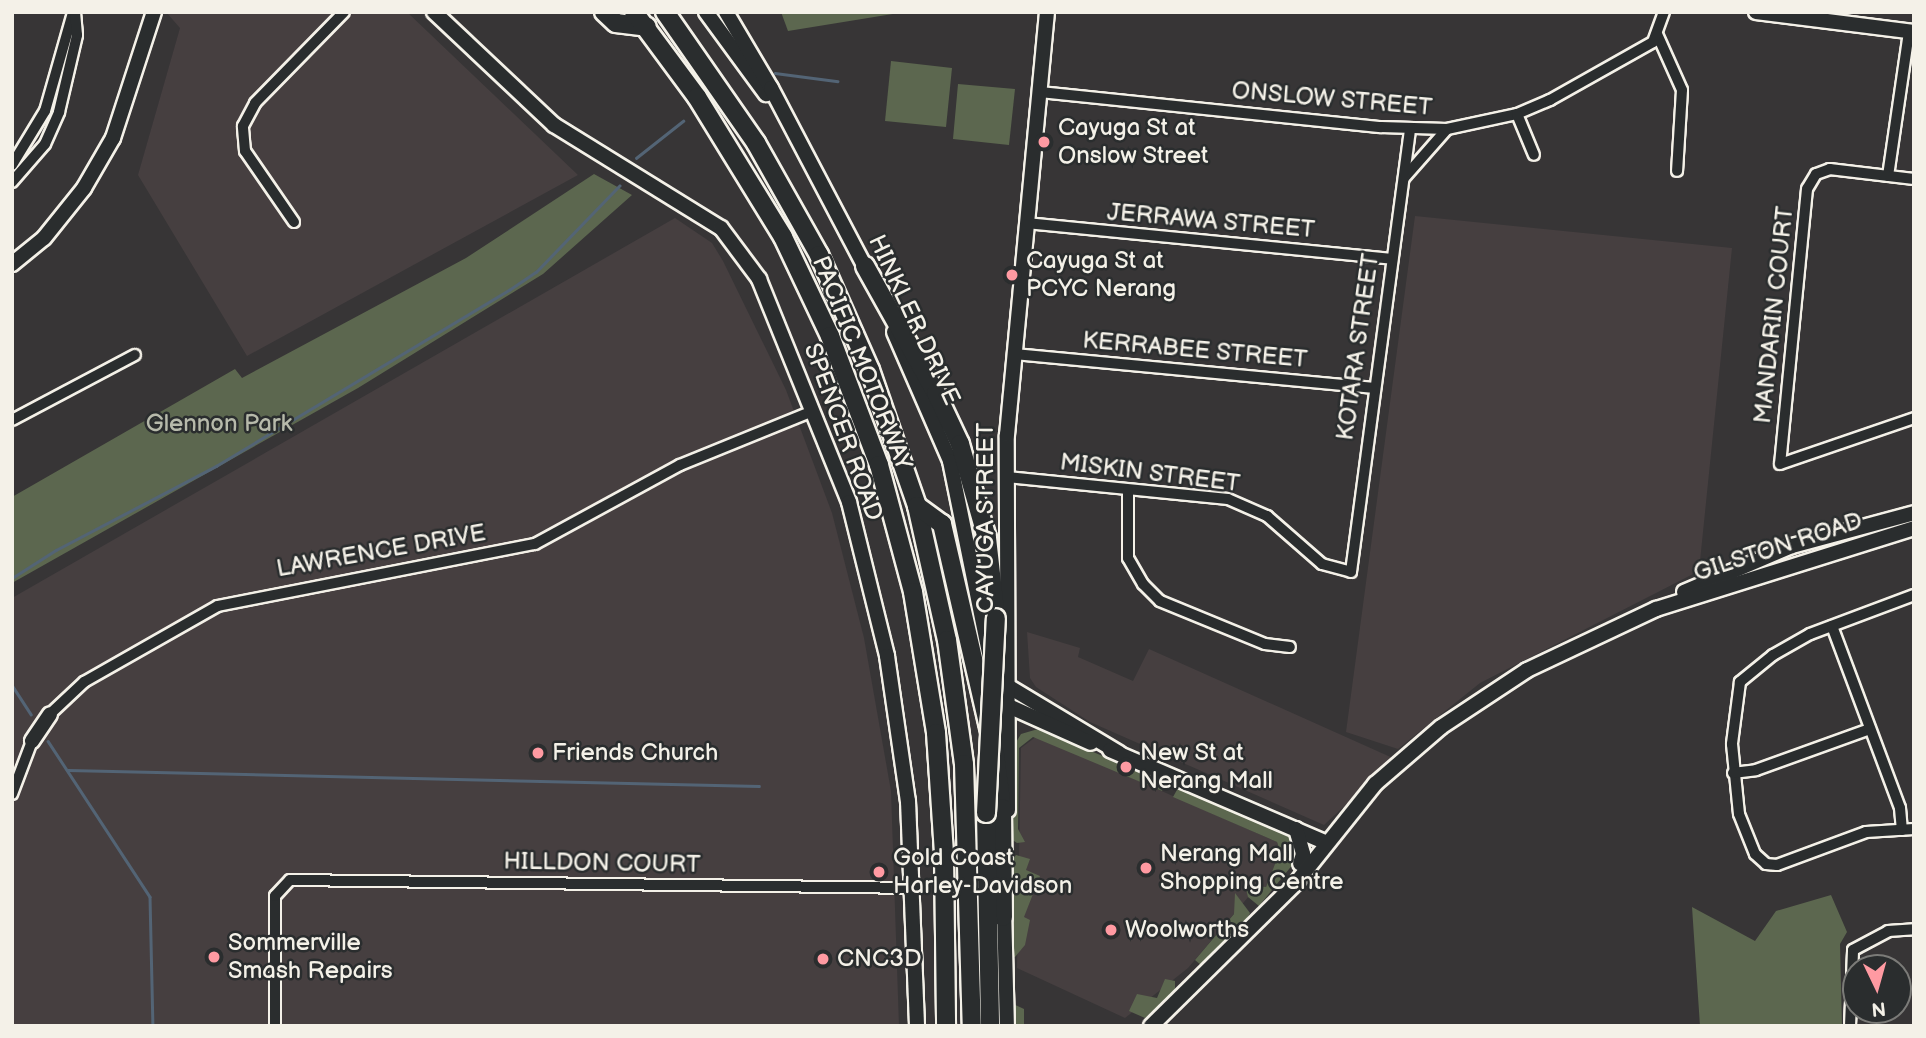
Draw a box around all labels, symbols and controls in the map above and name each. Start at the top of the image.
street label: ONSLOW STREET [1230,76,1434,122]
place label: Cayuga St at Onslow Street [1058,114,1209,170]
marker: Cayuga St at Onslow Street [1036,134,1052,150]
street label: JERRAWA STREET [1106,198,1316,244]
street label: MANDARIN COURT [1748,205,1800,425]
street label: HINKLER DRIVE [862,230,966,410]
place label: Cayuga St at PCYC Nerang [1026,247,1176,303]
street label: PACIFIC MOTORWAY [806,252,918,474]
street label: KOTARA STREET [1331,252,1385,442]
marker: Cayuga St at PCYC Nerang [1004,267,1020,283]
street label: KERRABEE STREET [1081,326,1309,374]
street label: SPENCER ROAD [798,339,888,525]
park label: Glennon Park [146,410,292,438]
street label: CAYUGA STREET [972,422,1000,614]
street label: MISKIN STREET [1058,448,1242,498]
street label: GILSTON ROAD [1690,506,1866,588]
street label: LAWRENCE DRIVE [274,518,488,584]
place label: Friends Church [552,739,718,767]
place label: New St at Nerang Mall [1140,739,1273,795]
marker: Friends Church [530,745,546,761]
marker: New St at Nerang Mall [1118,759,1134,775]
place label: Nerang Mall Shopping Centre [1160,840,1343,896]
place label: Gold Coast Harley-Davidson [893,844,1072,900]
street label: HILLDON COURT [503,847,701,879]
marker: Nerang Mall Shopping Centre [1138,860,1154,876]
marker: Gold Coast Harley-Davidson [871,864,887,880]
place label: Woolworths [1125,916,1249,944]
marker: Woolworths [1103,922,1119,938]
place label: Sommerville Smash Repairs [228,929,393,985]
place label: CNC3D [837,945,921,973]
marker: Sommerville Smash Repairs [206,949,222,965]
marker: CNC3D [815,951,831,967]
north arrow [1842,954,1912,1024]
text: N [1871,996,1887,1021]

